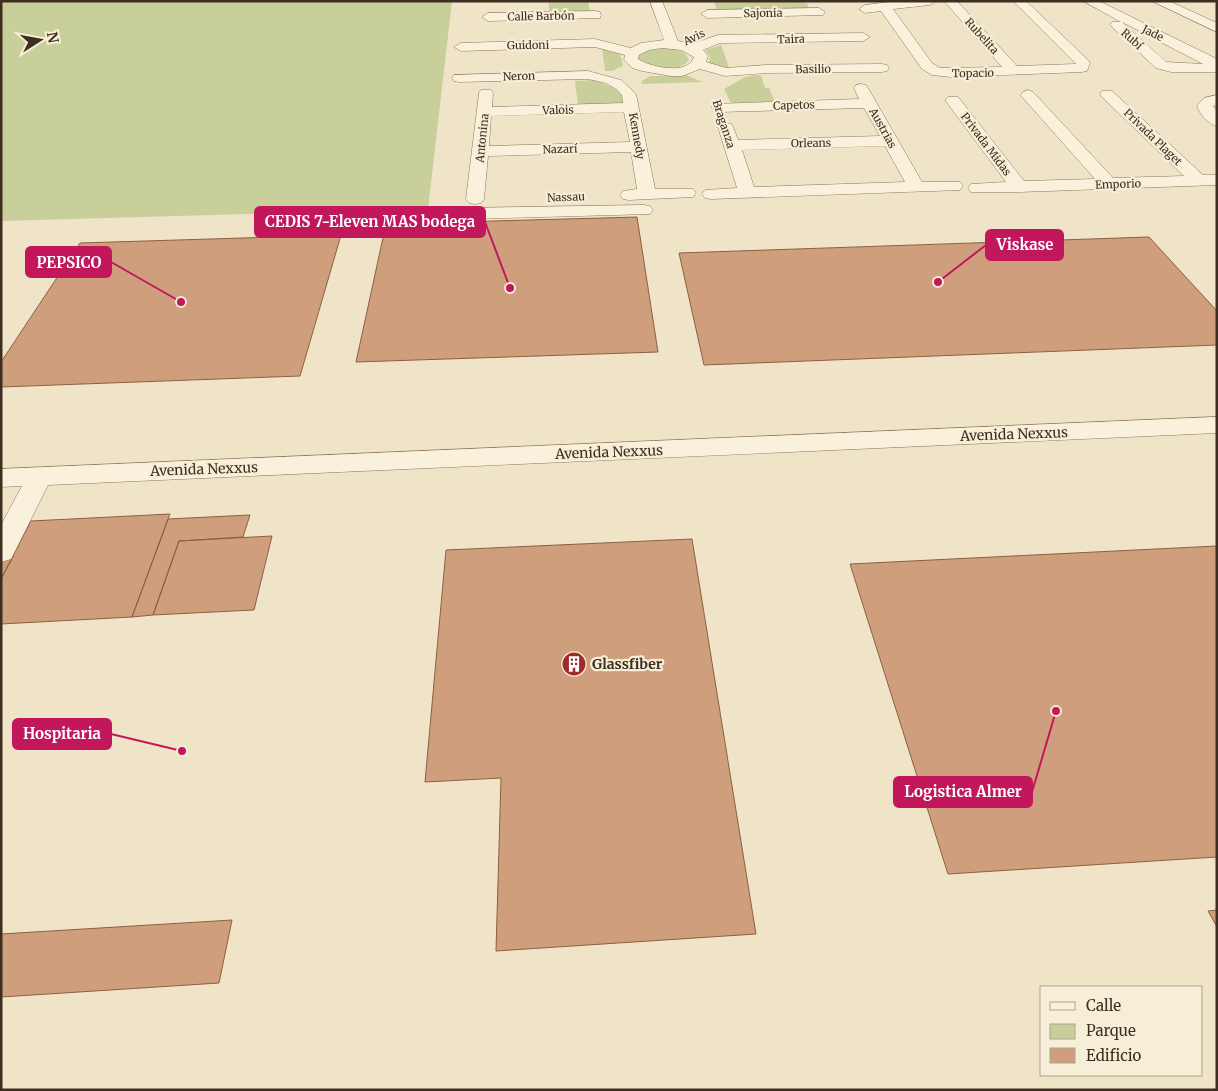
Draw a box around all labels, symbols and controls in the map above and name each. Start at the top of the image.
street label: Sajonia [743,6,783,20]
street label: Calle Barbón [507,8,575,24]
north arrow [15,15,65,65]
street label: Rubelita [962,15,1002,57]
street label: Jade [1139,21,1166,44]
street label: Avis [680,26,707,49]
street label: Rubí [1118,26,1146,53]
text: N [43,30,63,45]
street label: Taira [777,32,805,46]
street label: Guidoni [507,38,550,52]
street label: Basilio [795,62,832,76]
street label: Topacio [952,66,995,80]
street label: Neron [503,68,536,84]
street label: Capetos [773,97,815,113]
street label: Braganza [710,98,738,150]
street label: Valois [541,102,574,118]
street label: Austrias [866,104,900,151]
street label: Privada Plaget [1121,106,1186,169]
street label: Privada Midas [958,110,1014,178]
street label: Kennedy [626,112,648,161]
street label: Antonina [472,113,492,164]
street label: Orleans [791,136,831,150]
street label: Nazarí [542,141,578,157]
street label: Emporio [1095,176,1142,192]
street label: Nassau [547,189,585,205]
callout: CEDIS 7-Eleven MAS bodega [255,207,485,237]
text: CEDIS 7-Eleven MAS bodega [265,212,476,231]
callout: Viskase [986,230,1063,260]
text: Viskase [996,235,1053,254]
callout: PEPSICO [26,247,111,277]
text: PEPSICO [37,253,101,272]
street label: Avenida Nexxus [959,423,1068,445]
street label: Avenida Nexxus [554,441,663,463]
street label: Avenida Nexxus [149,458,258,480]
building icon: Glassfiber [561,651,587,677]
place label: Glassfiber [592,655,663,673]
callout: Hospitaria [13,719,111,749]
text: Hospitaria [23,724,102,743]
callout: Logistica Almer [894,777,1032,807]
text: Logistica Almer [904,782,1022,801]
legend [1040,986,1203,1076]
text: Calle [1086,996,1121,1015]
text: Parque [1086,1021,1136,1040]
text: Edificio [1086,1046,1142,1065]

